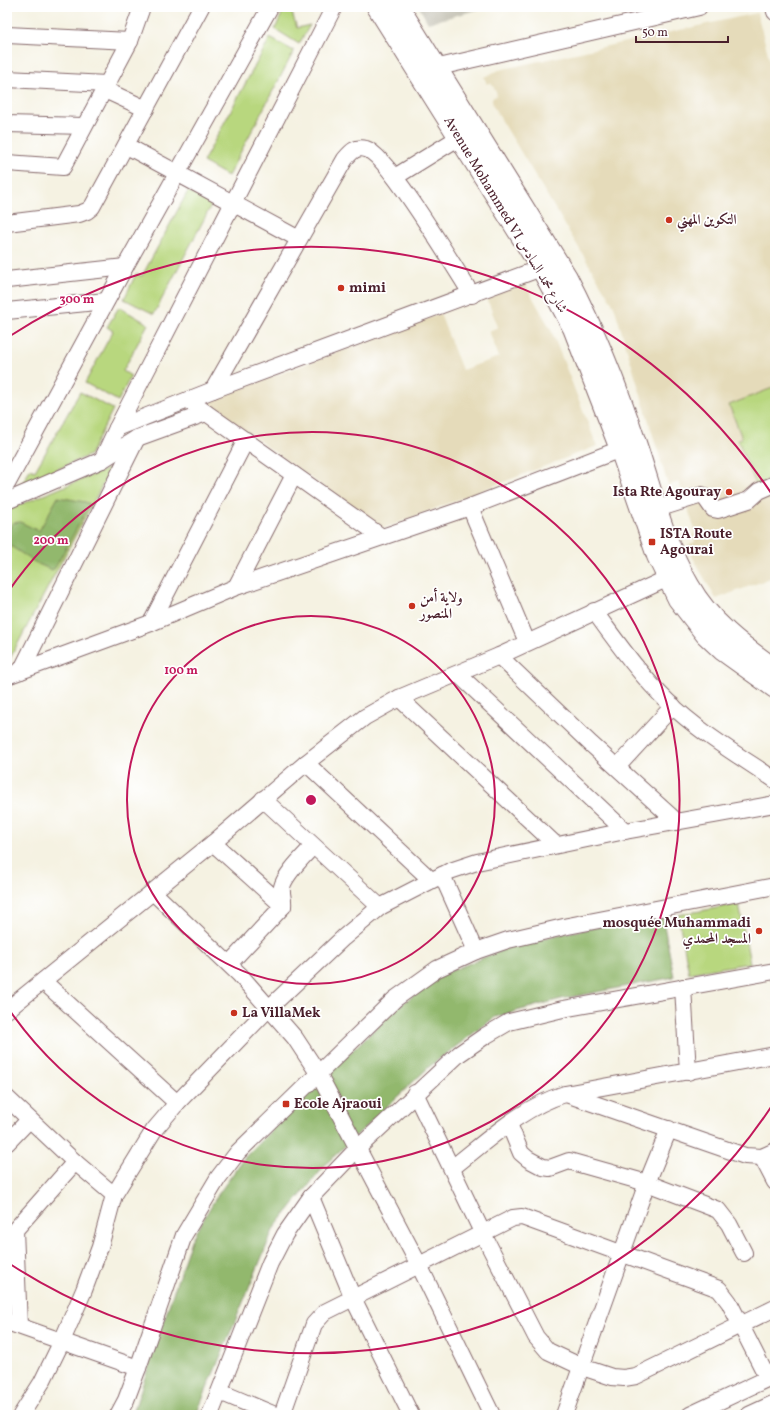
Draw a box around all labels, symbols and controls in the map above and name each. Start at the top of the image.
scale bar [636,18,728,44]
text: 50 m [642,25,668,41]
street label: Avenue Mohammed VI شارع محمد السادس [438,113,572,318]
place label: التكوين المهني [677,211,737,233]
marker: التكوين المهني [664,215,674,225]
place label: mimi [349,279,386,298]
marker: mimi [336,283,346,293]
text: 300 m [60,292,95,308]
place label: Ista Rte Agouray [613,483,721,502]
marker: Ista Rte Agouray [724,487,734,497]
place label: ISTA Route Agourai [660,525,732,560]
text: 200 m [33,533,69,549]
marker: ISTA Route Agourai [647,537,657,547]
place label: ولاية أمن المنصور [418,587,463,624]
marker: ولاية أمن المنصور [407,601,417,611]
text: 100 m [164,663,198,679]
centre of rings [304,793,318,807]
place label: mosquée Muhammadi المسجد المحمدي [602,914,751,950]
marker: mosquée Muhammadi المسجد المحمدي [754,926,764,936]
place label: La VillaMek [242,1004,321,1023]
marker: La VillaMek [229,1008,239,1018]
place label: Ecole Ajraoui [294,1095,382,1114]
marker: Ecole Ajraoui [281,1099,291,1109]

